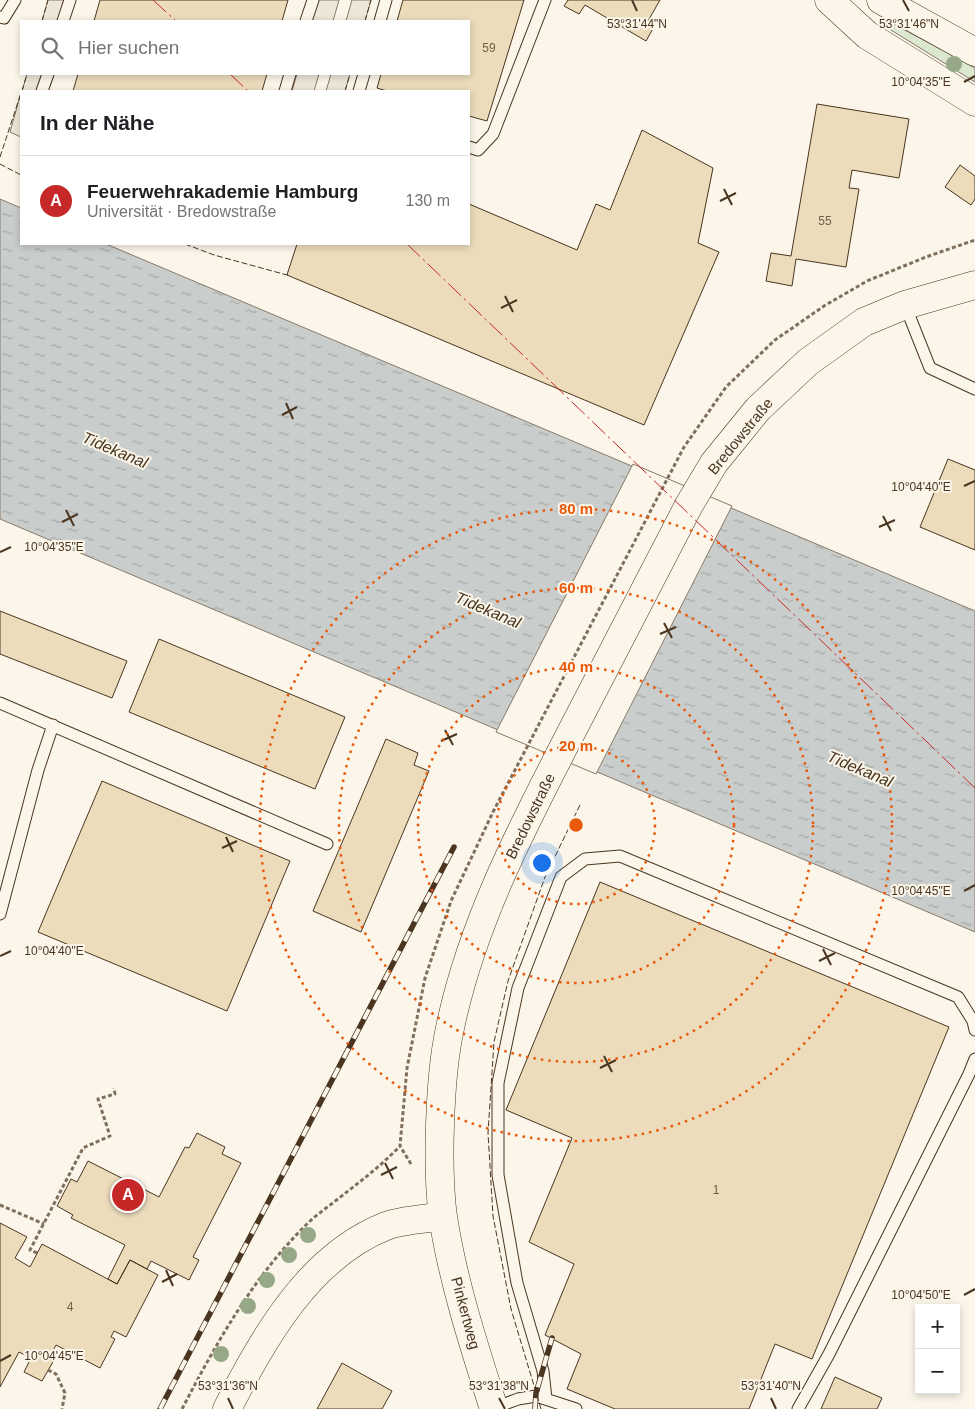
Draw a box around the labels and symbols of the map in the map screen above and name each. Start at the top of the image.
text: 53°31'44"N [607,17,667,31]
text: 53°31'46"N [879,17,939,31]
house number: 59 [482,41,496,55]
text: 10°04'35"E [891,75,951,89]
house number: 55 [818,214,832,228]
street label: Bredowstraße [704,394,776,478]
water label: Tidekanal [80,429,151,472]
text: 10°04'40"E [891,480,951,494]
text: 80 m [559,500,593,517]
text: 10°04'35"E [24,540,84,554]
text: 60 m [559,579,593,596]
water label: Tidekanal [453,589,524,632]
text: 40 m [559,658,593,675]
text: 20 m [559,737,593,754]
water label: Tidekanal [825,748,896,791]
street label: Bredowstraße [502,770,558,862]
centre of rings [567,816,585,834]
your location [529,850,555,876]
text: 10°04'45"E [891,884,951,898]
text: 10°04'40"E [24,944,84,958]
pin: A [112,1176,144,1214]
house number: 1 [713,1183,720,1197]
street label: Pinkertweg [448,1275,484,1351]
text: 10°04'50"E [891,1288,951,1302]
house number: 4 [67,1300,74,1314]
text: 10°04'45"E [24,1349,84,1363]
text: 53°31'36"N [198,1379,258,1393]
text: 53°31'38"N [469,1379,529,1393]
text: 53°31'40"N [741,1379,801,1393]

